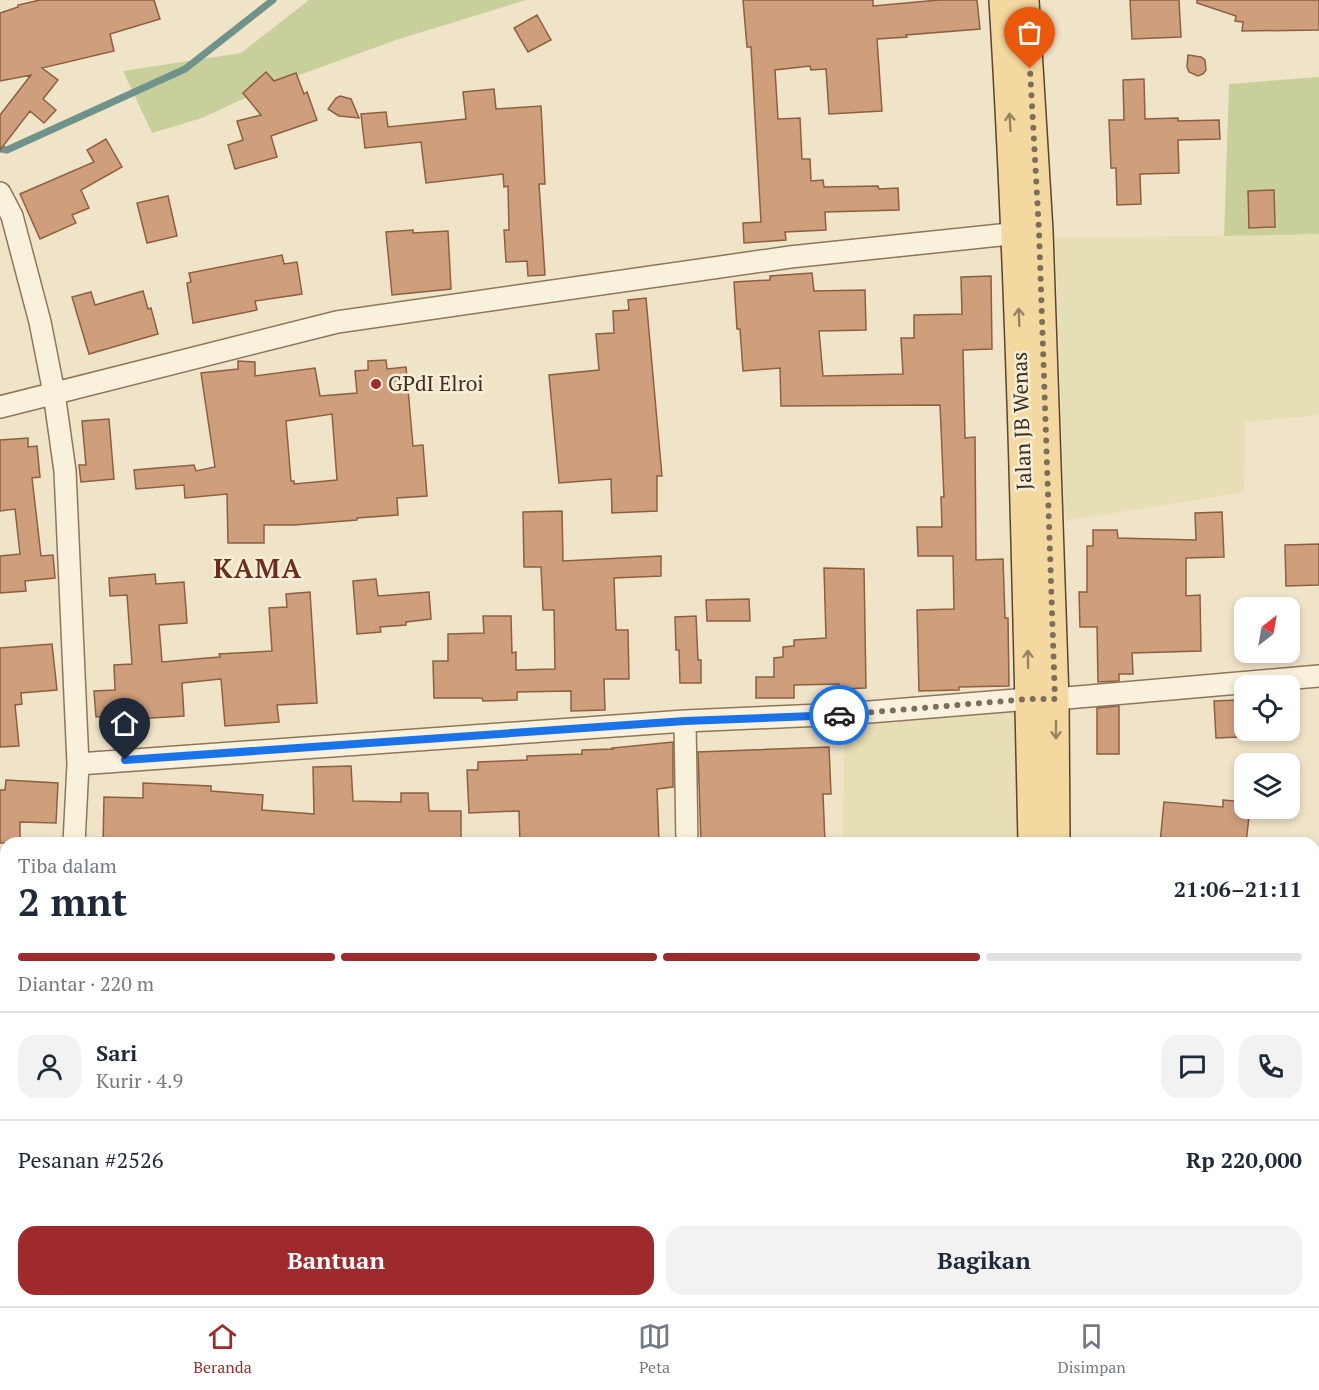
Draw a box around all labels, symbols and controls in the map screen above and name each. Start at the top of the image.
pin [1004,7,1055,69]
icon: bag [1013,16,1046,49]
one-way arrow [1005,112,1016,132]
one-way arrow [1013,307,1024,327]
street label: Jalan JB Wenas [1005,351,1037,491]
place label: GPdI Elroi [388,369,484,397]
marker: GPdI Elroi [369,377,383,391]
district label: KAMA [213,550,303,586]
north arrow [1234,597,1300,663]
map controls [1234,597,1300,819]
one-way arrow [1023,649,1034,669]
button: locate [1234,675,1300,741]
courier [809,685,869,745]
pin [99,698,150,760]
icon: car [823,699,856,732]
icon: home [108,707,141,740]
one-way arrow [1050,719,1061,739]
button: layers [1234,753,1300,819]
text: Tiba dalam [18,852,117,879]
text: 21:06–21:11 [1174,874,1302,903]
text: 2 mnt [18,875,127,927]
text: Diantar · 220 m [18,970,154,997]
button: person [18,1035,81,1098]
button: chat [1161,1035,1224,1098]
button: phone [1239,1035,1302,1098]
text: Sari [96,1038,137,1067]
text: Kurir · 4.9 [96,1067,183,1094]
text: Pesanan #2526 [18,1145,163,1174]
text: Rp 220,000 [1186,1145,1302,1174]
button: Bantuan [18,1226,654,1295]
button: Bagikan [666,1226,1302,1295]
tab: Beranda [193,1320,252,1378]
tab: Peta [638,1320,671,1378]
tab: Disimpan [1057,1320,1126,1378]

